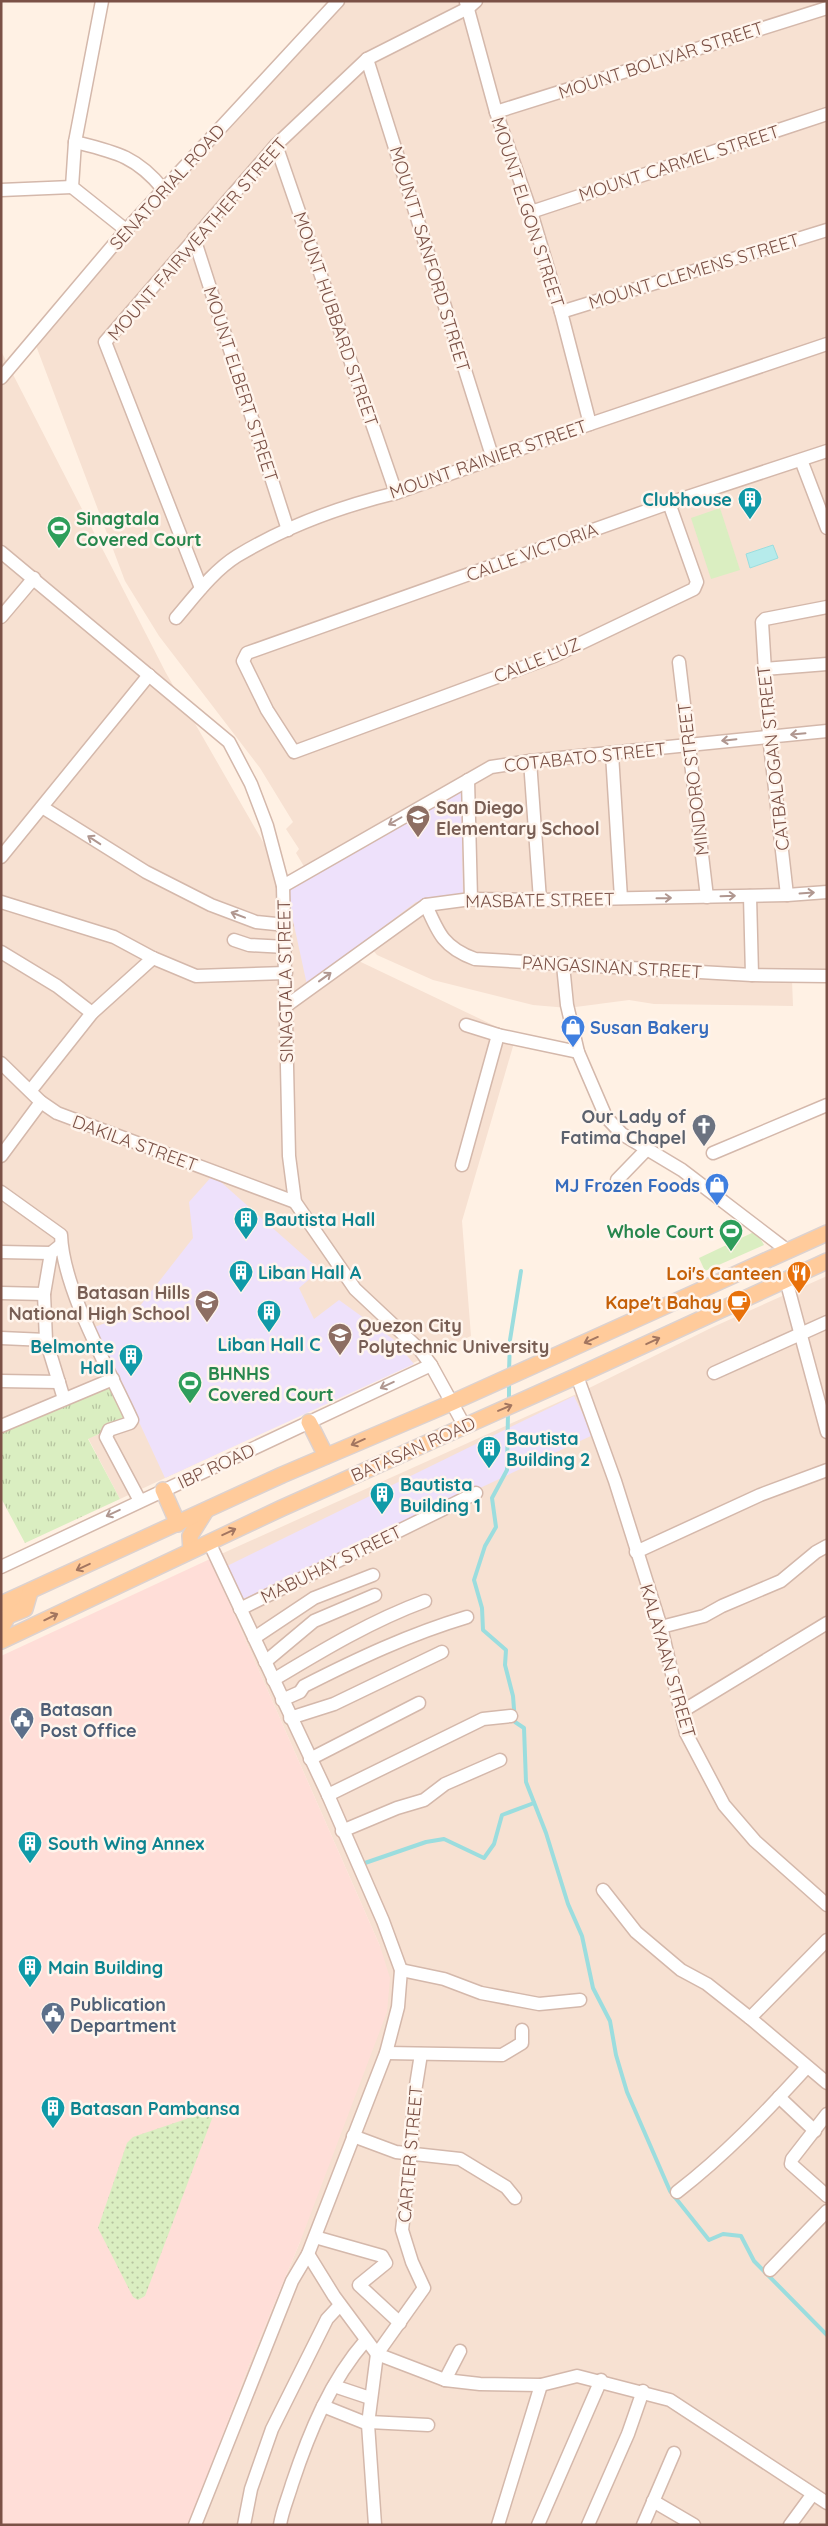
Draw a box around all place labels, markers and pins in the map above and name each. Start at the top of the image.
building icon: Clubhouse [737,486,763,520]
place label: Clubhouse [642,488,732,511]
place label: Sinagtala Covered Court [76,507,202,551]
sports icon: Sinagtala Covered Court [46,515,72,549]
place label: San Diego Elementary School [436,796,600,840]
school or university icon: San Diego Elementary School [405,804,431,838]
shop icon: Susan Bakery [560,1014,586,1048]
place label: Susan Bakery [590,1016,709,1039]
place label: Our Lady of Fatima Chapel [560,1105,686,1149]
church icon: Our Lady of Fatima Chapel [691,1113,717,1147]
shop icon: MJ Frozen Foods [704,1172,730,1206]
place label: MJ Frozen Foods [555,1174,700,1197]
building icon: Bautista Hall [233,1206,259,1240]
place label: Bautista Hall [264,1208,375,1231]
sports icon: Whole Court [718,1218,744,1252]
place label: Whole Court [607,1220,714,1243]
building icon: Liban Hall A [228,1259,254,1293]
restaurant icon: Loi's Canteen [786,1260,812,1294]
place label: Liban Hall A [258,1261,362,1284]
place label: Loi's Canteen [666,1262,782,1285]
place label: Batasan Hills National High School [8,1281,190,1325]
school or university icon: Batasan Hills National High School [194,1289,220,1323]
cafe icon: Kape't Bahay [726,1289,752,1323]
place label: Kape't Bahay [605,1291,722,1314]
building icon: Liban Hall C [256,1299,282,1333]
place label: Quezon City Polytechnic University [358,1314,549,1358]
school or university icon: Quezon City Polytechnic University [327,1322,353,1356]
place label: Liban Hall C [217,1333,321,1356]
place label: Belmonte Hall [30,1335,114,1379]
building icon: Belmonte Hall [118,1343,144,1377]
place label: BHNHS Covered Court [208,1362,334,1406]
sports icon: BHNHS Covered Court [177,1370,203,1404]
place label: Bautista Building 2 [506,1427,590,1471]
building icon: Bautista Building 2 [476,1435,502,1469]
place label: Bautista Building 1 [400,1473,481,1517]
building icon: Bautista Building 1 [369,1481,395,1515]
place label: Batasan Post Office [40,1698,137,1742]
public building icon: Batasan Post Office [9,1706,35,1740]
building icon: South Wing Annex [17,1830,43,1864]
place label: South Wing Annex [48,1832,205,1855]
building icon: Main Building [17,1954,43,1988]
place label: Main Building [48,1956,163,1979]
place label: Publication Department [70,1993,177,2037]
public building icon: Publication Department [40,2001,66,2035]
building icon: Batasan Pambansa [40,2095,66,2129]
place label: Batasan Pambansa [70,2097,240,2120]

